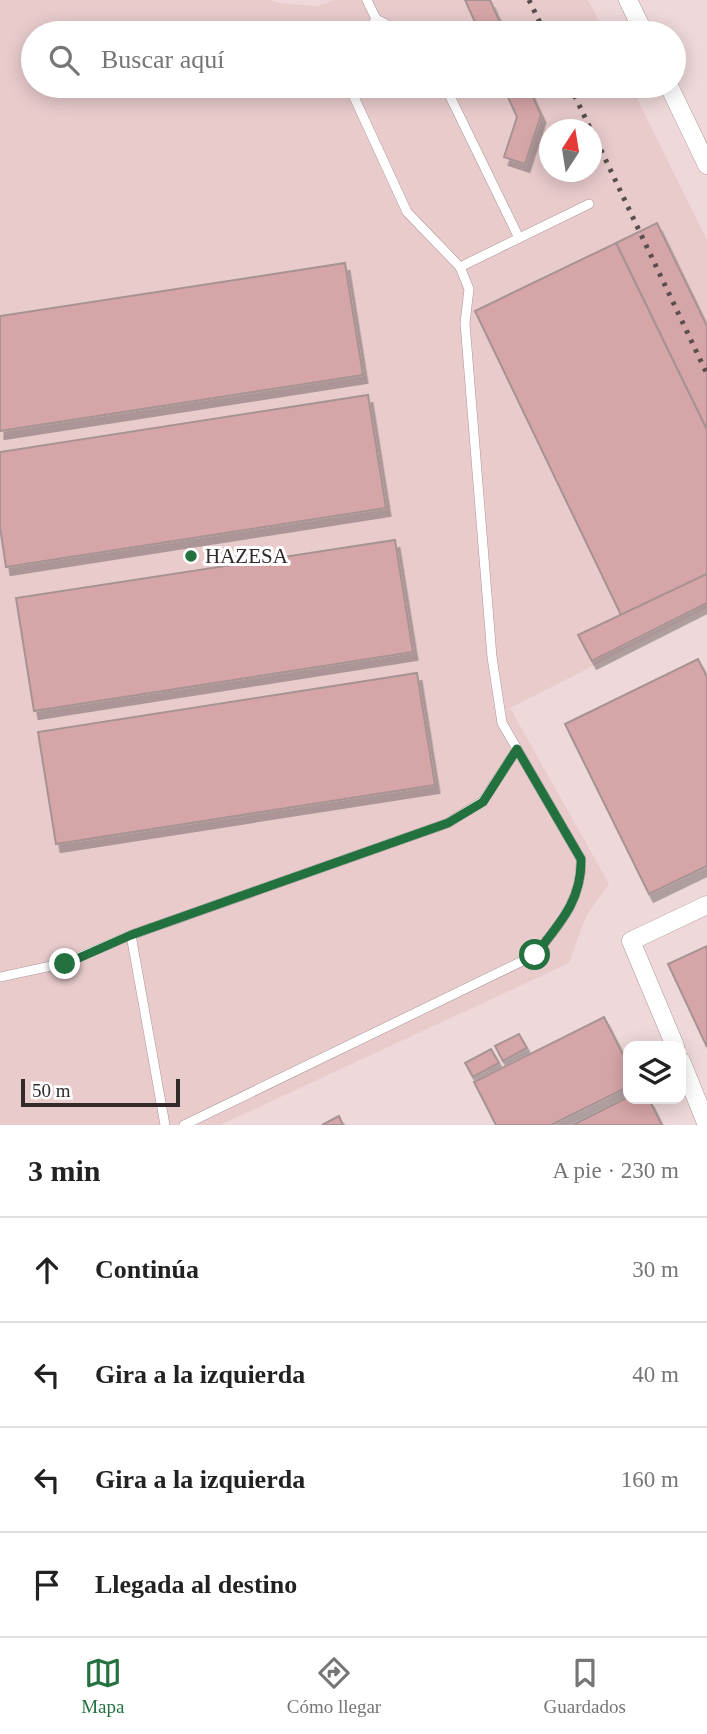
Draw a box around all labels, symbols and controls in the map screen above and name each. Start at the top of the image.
search box [21,21,686,98]
icon: search [45,41,83,79]
text: Buscar aquí [101,45,224,74]
north arrow [539,119,602,182]
place label: HAZESA [205,544,289,568]
marker: HAZESA [183,548,199,564]
route start [519,939,550,970]
route end [49,948,80,979]
map controls [623,1041,686,1104]
button: layers [623,1041,686,1104]
scale bar [21,1076,180,1108]
text: 50 m [32,1080,71,1101]
text: 3 min [28,1154,101,1187]
text: A pie · 230 m [553,1158,679,1183]
icon: ahead [28,1251,66,1289]
text: Continúa [95,1255,199,1284]
text: 30 m [632,1257,679,1282]
icon: left [28,1356,66,1394]
text: Gira a la izquierda [95,1360,305,1389]
text: 40 m [632,1362,679,1387]
icon: left [28,1461,66,1499]
text: Gira a la izquierda [95,1465,305,1494]
text: 160 m [621,1467,679,1492]
icon: arrive [28,1566,66,1604]
text: Llegada al destino [95,1570,297,1599]
tab: Mapa [81,1654,124,1718]
tab: Cómo llegar [287,1654,381,1718]
tab: Guardados [544,1654,626,1718]

